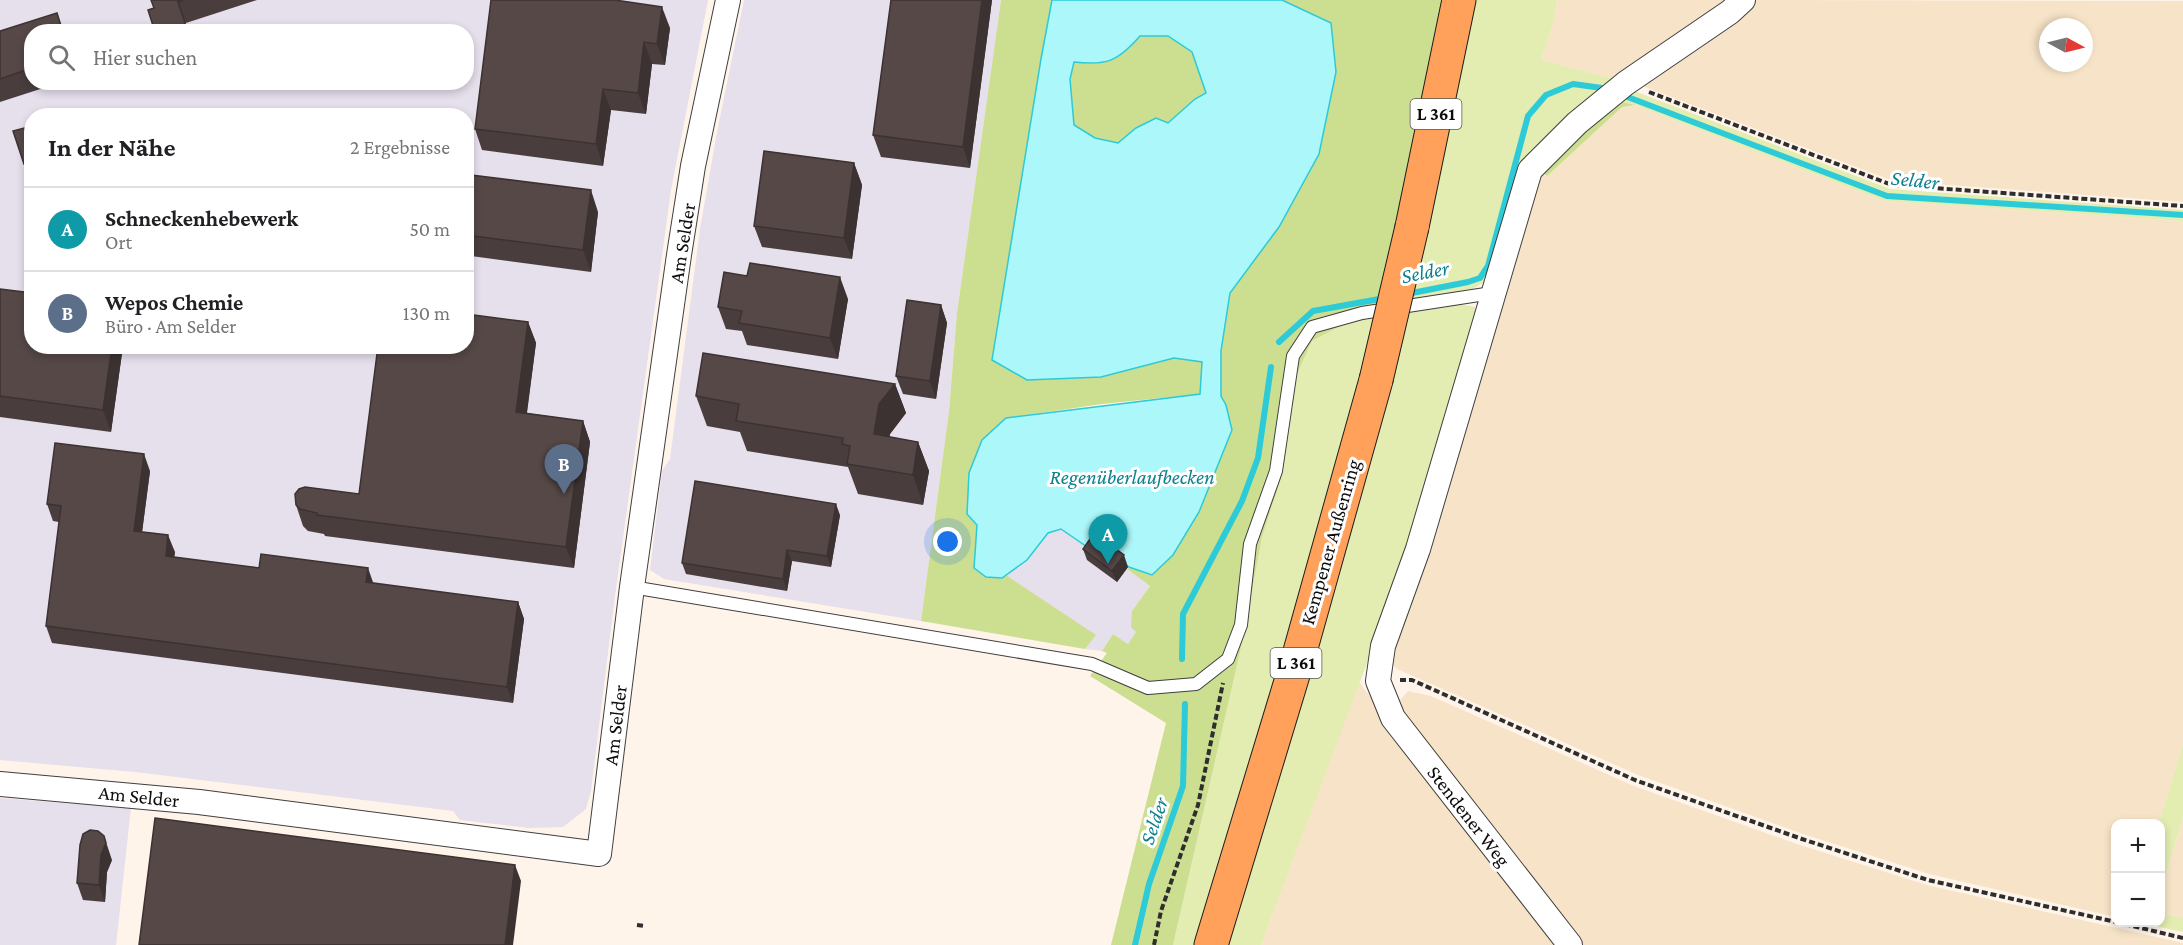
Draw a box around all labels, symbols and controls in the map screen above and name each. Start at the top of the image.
north arrow [2039,18,2093,72]
search box [24,24,474,90]
icon: search [45,41,78,74]
text: Hier suchen [93,45,197,70]
road number: L 361 [1410,99,1462,129]
text: In der Nähe [48,133,176,162]
text: 2 Ergebnisse [350,136,450,158]
water label: Selder [1890,166,1941,195]
street label: Am Selder [665,201,699,285]
text: Schneckenhebewerk [105,206,298,231]
text: A [62,218,73,240]
text: 50 m [409,218,450,240]
text: Ort [105,231,132,253]
water label: Selder [1399,256,1452,288]
text: Wepos Chemie [105,290,243,315]
text: B [62,302,73,324]
text: 130 m [403,302,450,324]
text: Büro · Am Selder [105,315,236,337]
pin: B [544,444,584,494]
street label: Kempener Außenring [1296,456,1365,627]
water label: Regenüberlaufbecken [1049,465,1215,489]
pin: A [1088,514,1128,564]
your location [933,527,962,556]
road number: L 361 [1270,648,1322,678]
street label: Am Selder [599,683,631,767]
street label: Stendener Weg [1422,762,1515,871]
street label: Am Selder [98,781,180,811]
water label: Selder [1135,794,1173,848]
map controls [2111,819,2165,927]
button: + [2111,819,2165,873]
button: − [2111,873,2165,927]

